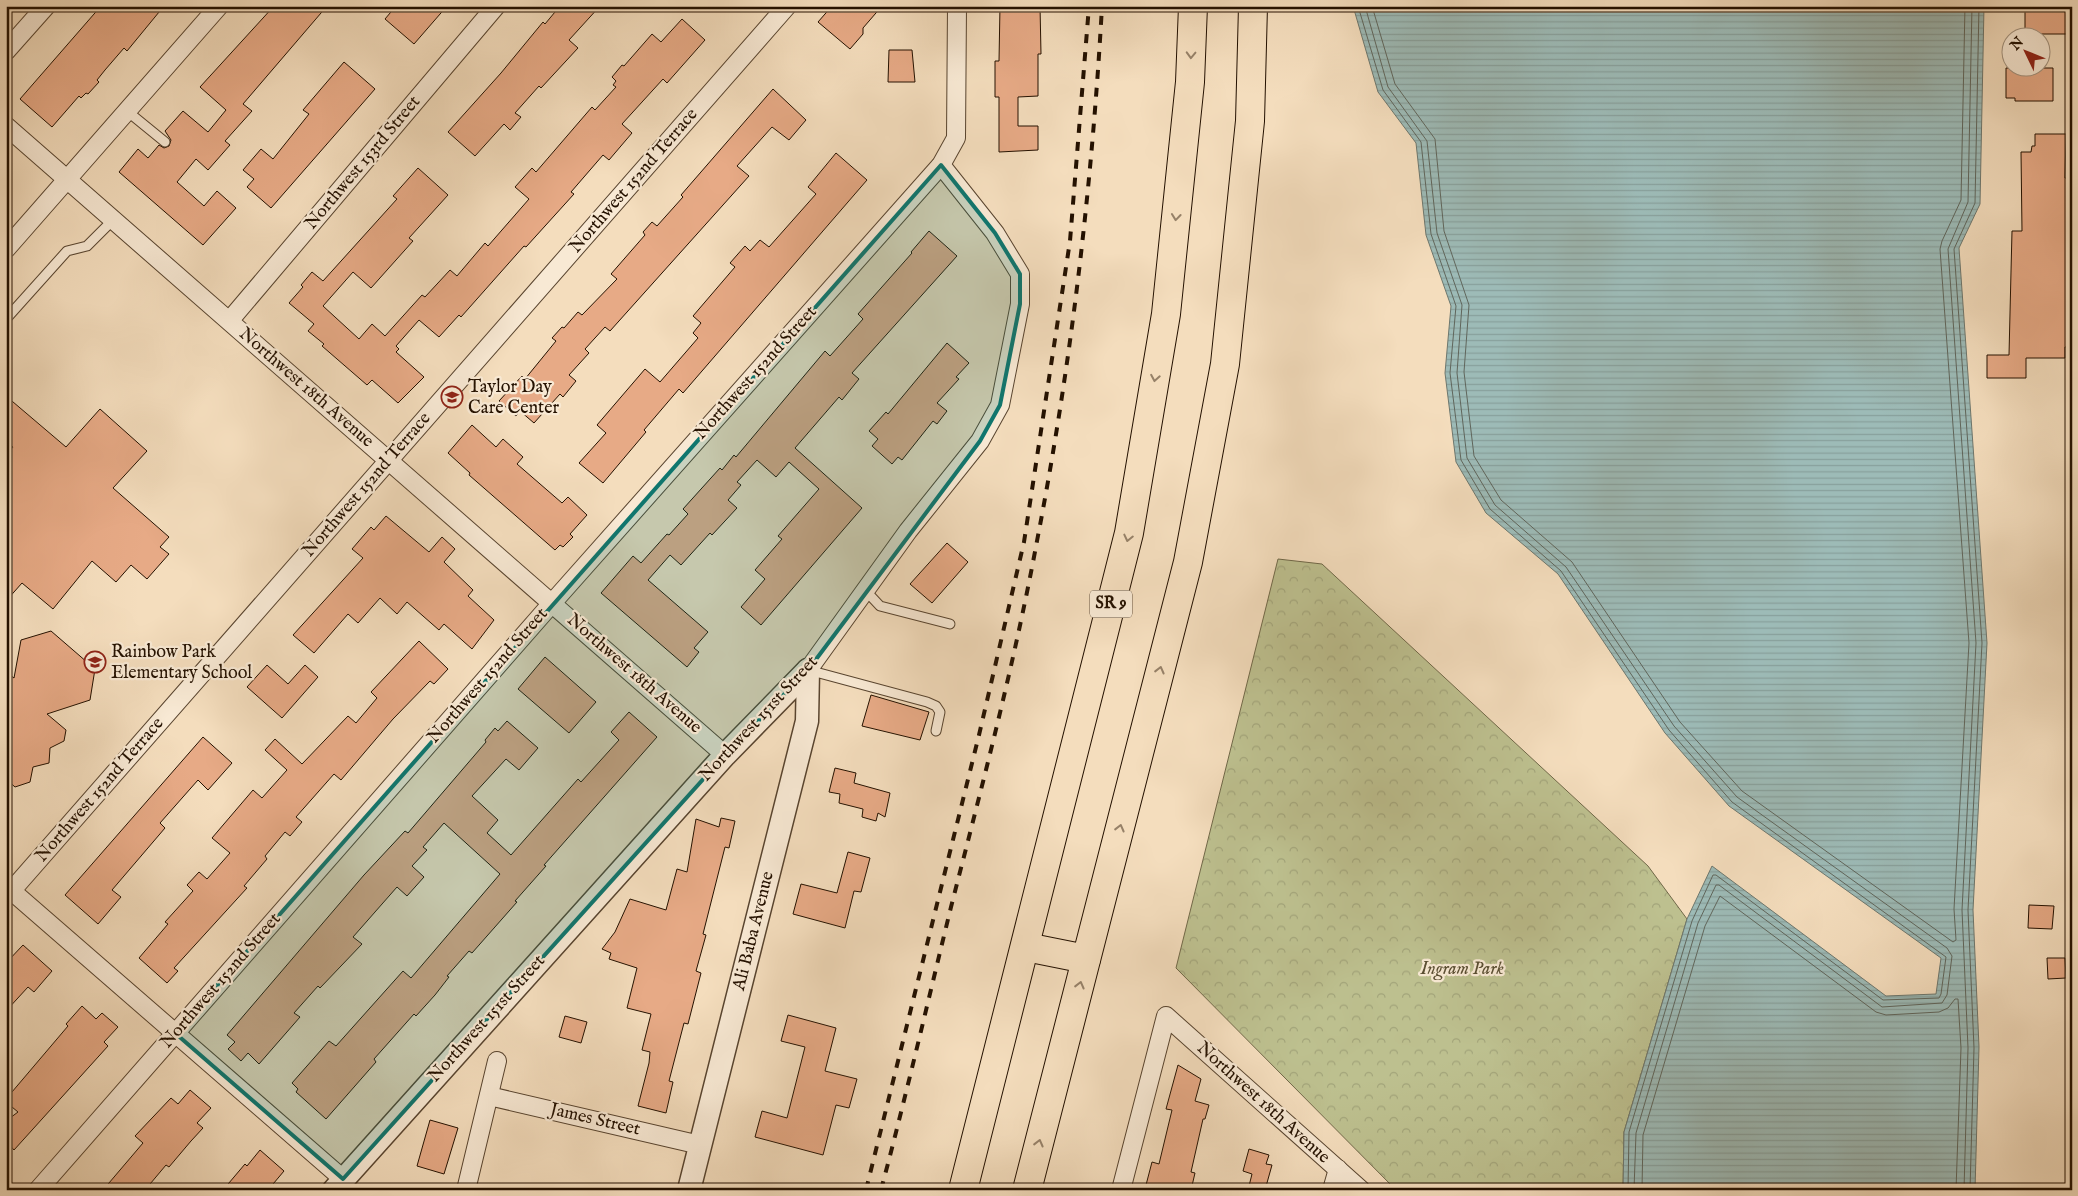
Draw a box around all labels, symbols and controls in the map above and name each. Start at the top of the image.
north arrow [2000,28,2050,78]
text: N [2006,33,2028,55]
one-way arrow [1186,51,1197,59]
street label: Northwest 153rd Street [300,91,426,235]
street label: Northwest 152nd Terrace [565,104,703,258]
one-way arrow [1171,213,1182,221]
street label: Northwest 152nd Street [690,301,822,445]
street label: Northwest 18th Avenue [234,323,378,453]
one-way arrow [1150,374,1161,382]
place label: Taylor Day Care Center [468,376,560,420]
school or university icon: Taylor Day Care Center [440,385,464,409]
street label: Northwest 152nd Terrace [298,408,436,562]
one-way arrow [1123,533,1134,542]
road number: SR 9 [1090,590,1132,618]
street label: Northwest 152nd Street [423,603,553,749]
street label: Northwest 18th Avenue [562,609,706,739]
place label: Rainbow Park Elementary School [111,641,252,685]
school or university icon: Rainbow Park Elementary School [83,650,107,674]
street label: Northwest 151st Street [695,651,823,787]
one-way arrow [1155,667,1165,675]
street label: Northwest 152nd Terrace [31,713,169,867]
one-way arrow [1114,823,1125,832]
street label: Ali Baba Avenue [728,869,780,994]
street label: Northwest 152nd Street [156,908,286,1054]
street label: Northwest 151st Street [423,950,551,1088]
park label: Ingram Park [1419,958,1504,981]
one-way arrow [1074,981,1085,990]
street label: Northwest 18th Avenue [1192,1037,1334,1169]
street label: James Street [546,1098,642,1142]
one-way arrow [1034,1139,1044,1147]

